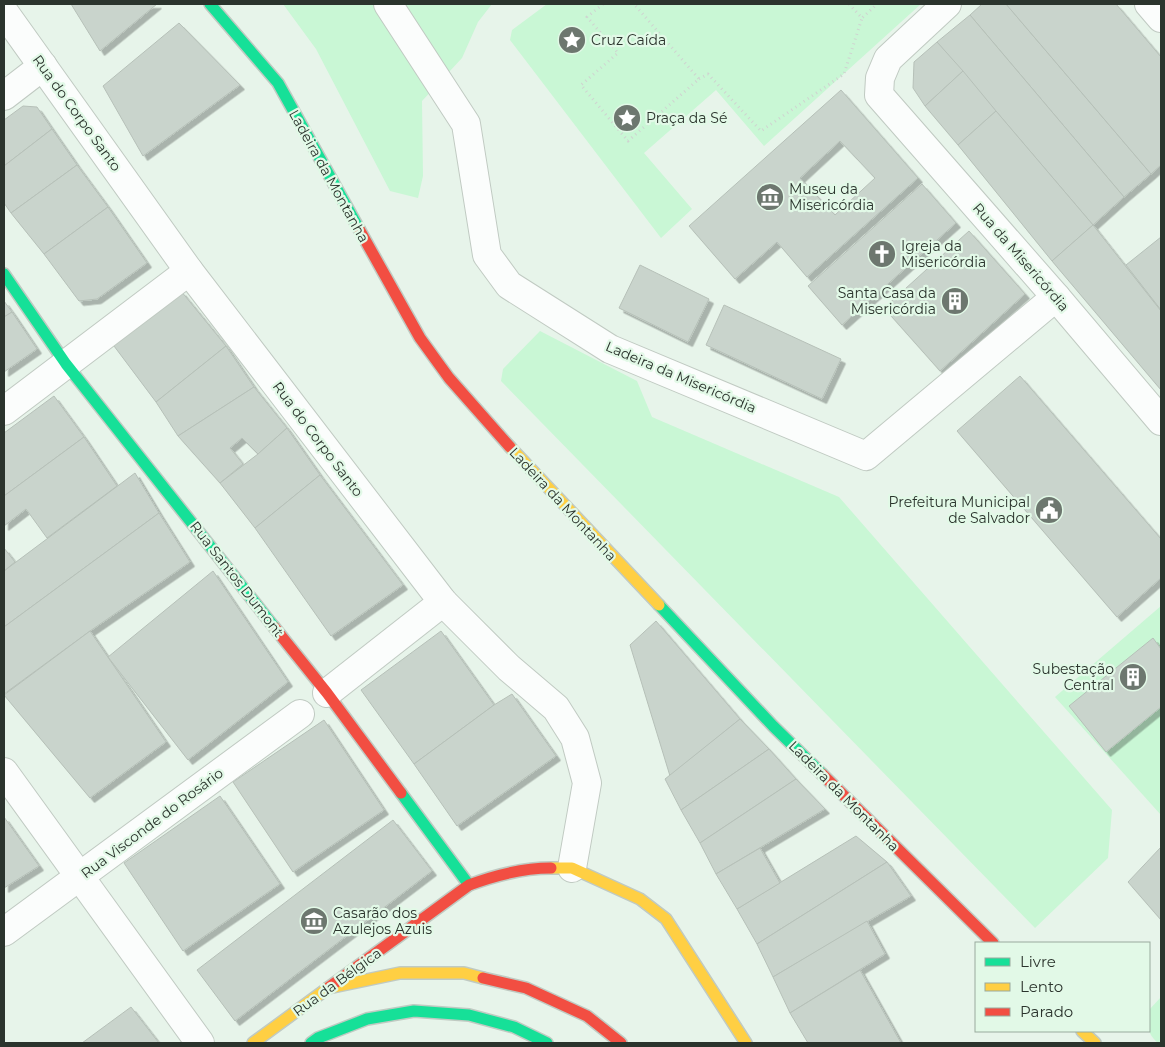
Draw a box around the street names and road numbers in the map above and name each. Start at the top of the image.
street label: Rua do Corpo Santo [29,51,125,175]
street label: Ladeira da Montanha [285,106,373,246]
street label: Rua da Misericórdia [969,199,1073,315]
street label: Ladeira da Misericórdia [603,337,759,417]
street label: Rua do Corpo Santo [269,378,367,500]
street label: Ladeira da Montanha [506,443,620,565]
street label: Rua Santos Dumont [186,517,288,641]
street label: Ladeira da Montanha [785,737,903,855]
street label: Rua Visconde do Rosário [77,764,227,882]
street label: Rua da Bélgica [289,944,385,1020]

